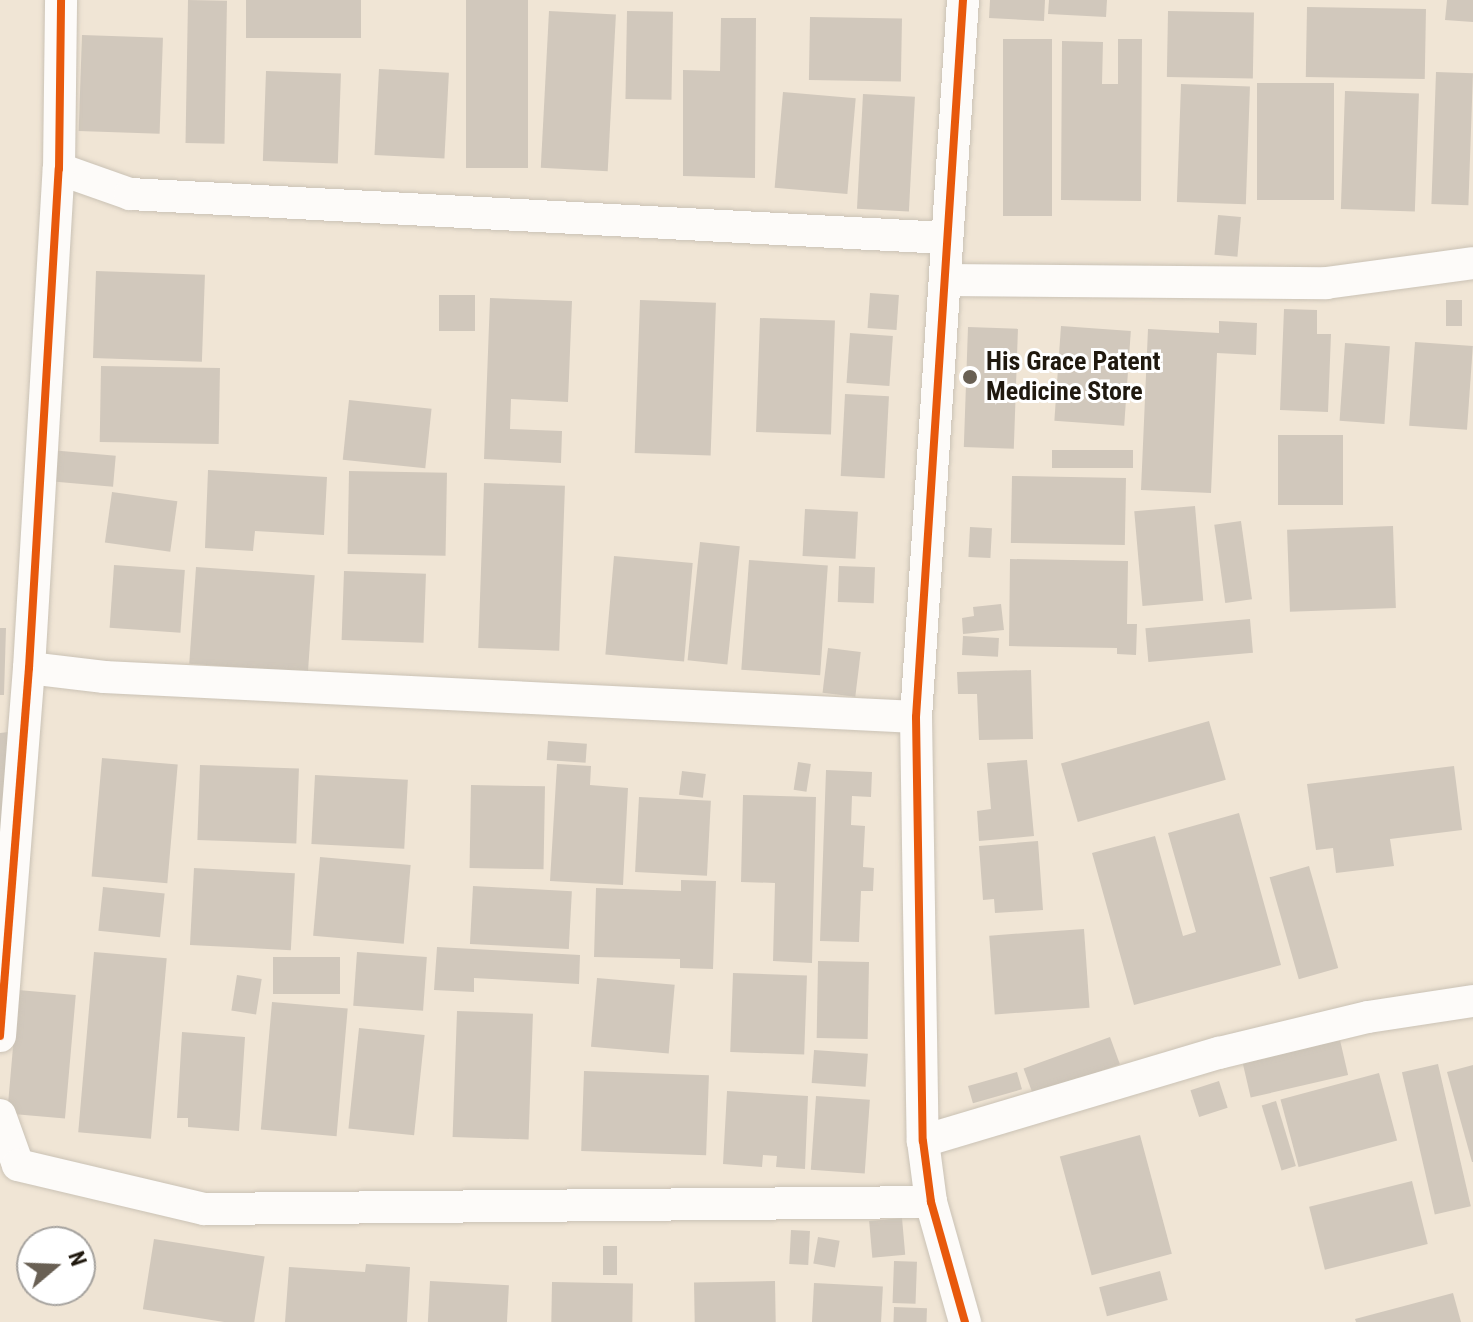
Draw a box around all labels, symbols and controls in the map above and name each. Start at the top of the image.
place label: His Grace Patent Medicine Store [986,346,1160,408]
marker: His Grace Patent Medicine Store [961,368,979,386]
north arrow [16,1226,96,1306]
text: N [63,1248,91,1269]

